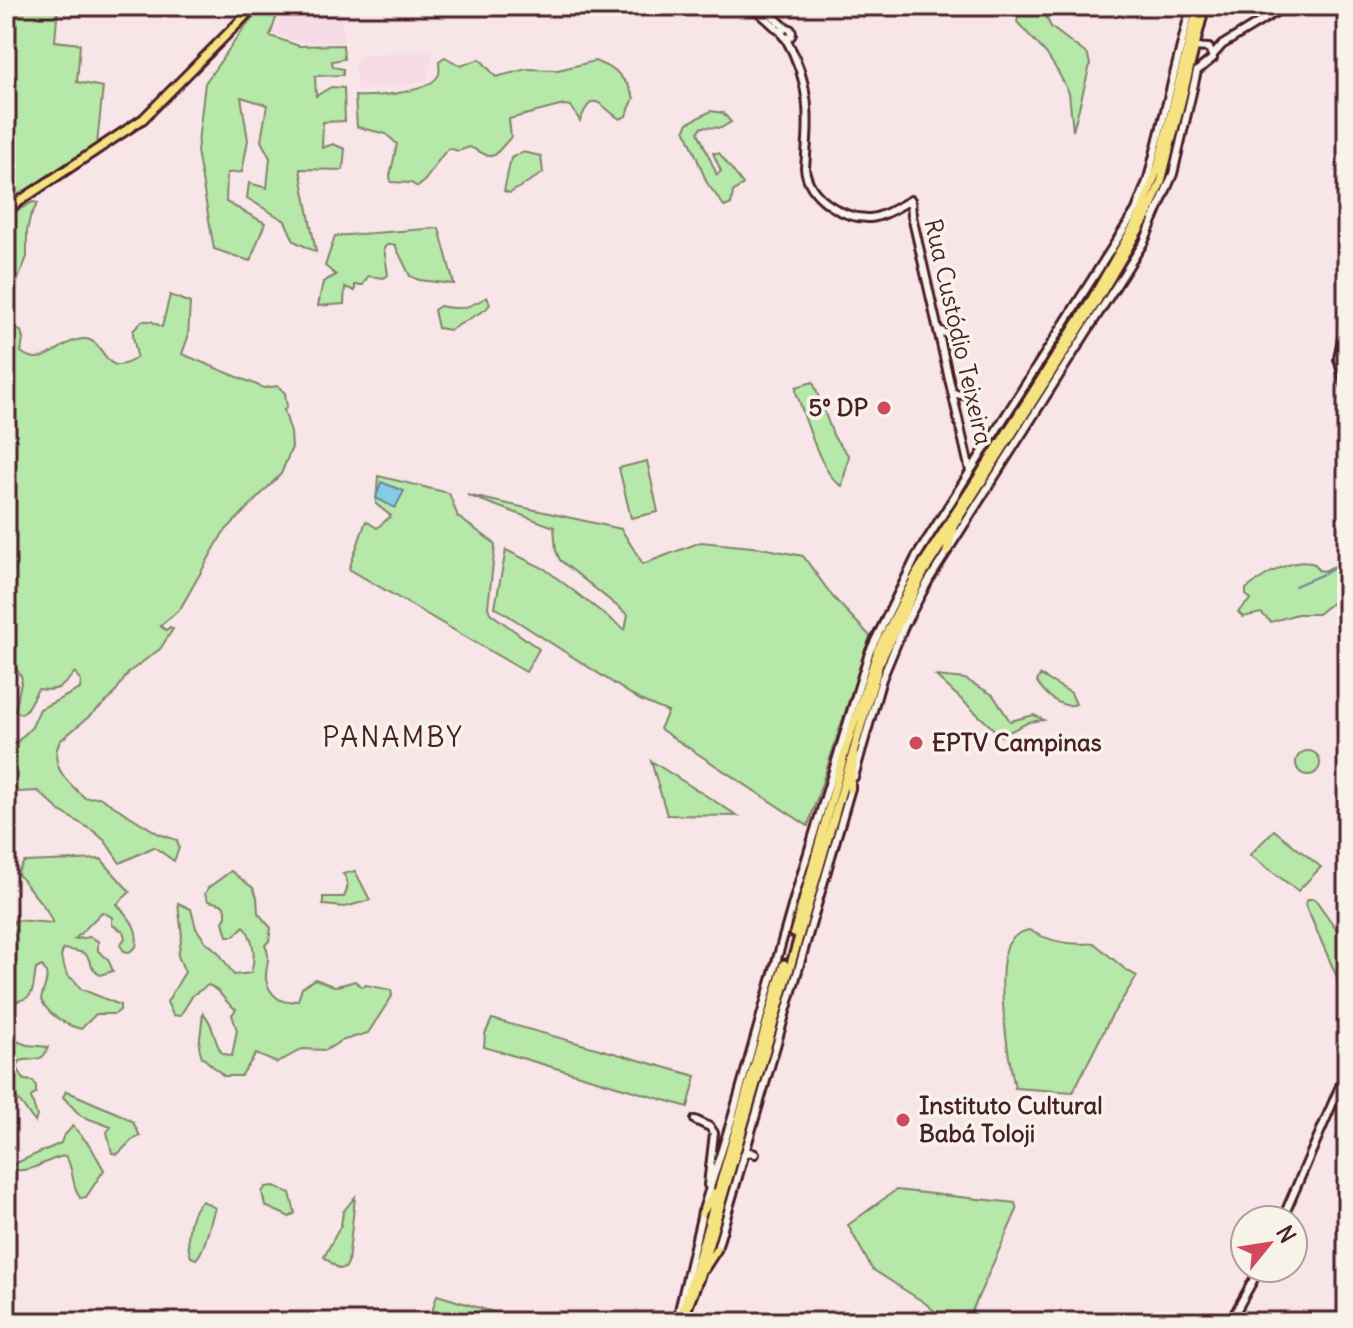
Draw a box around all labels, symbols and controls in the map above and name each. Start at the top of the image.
street label: Rua Custódio Teixeira [918,216,1000,448]
place label: 5º DP [808,392,869,422]
marker: 5º DP [875,399,893,417]
district label: PANAMBY [322,719,464,755]
place label: EPTV Campinas [932,727,1102,757]
marker: EPTV Campinas [907,734,925,752]
place label: Instituto Cultural Babá Toloji [919,1090,1103,1148]
marker: Instituto Cultural Babá Toloji [894,1111,912,1129]
north arrow [1229,1204,1309,1284]
text: N [1270,1220,1302,1248]

